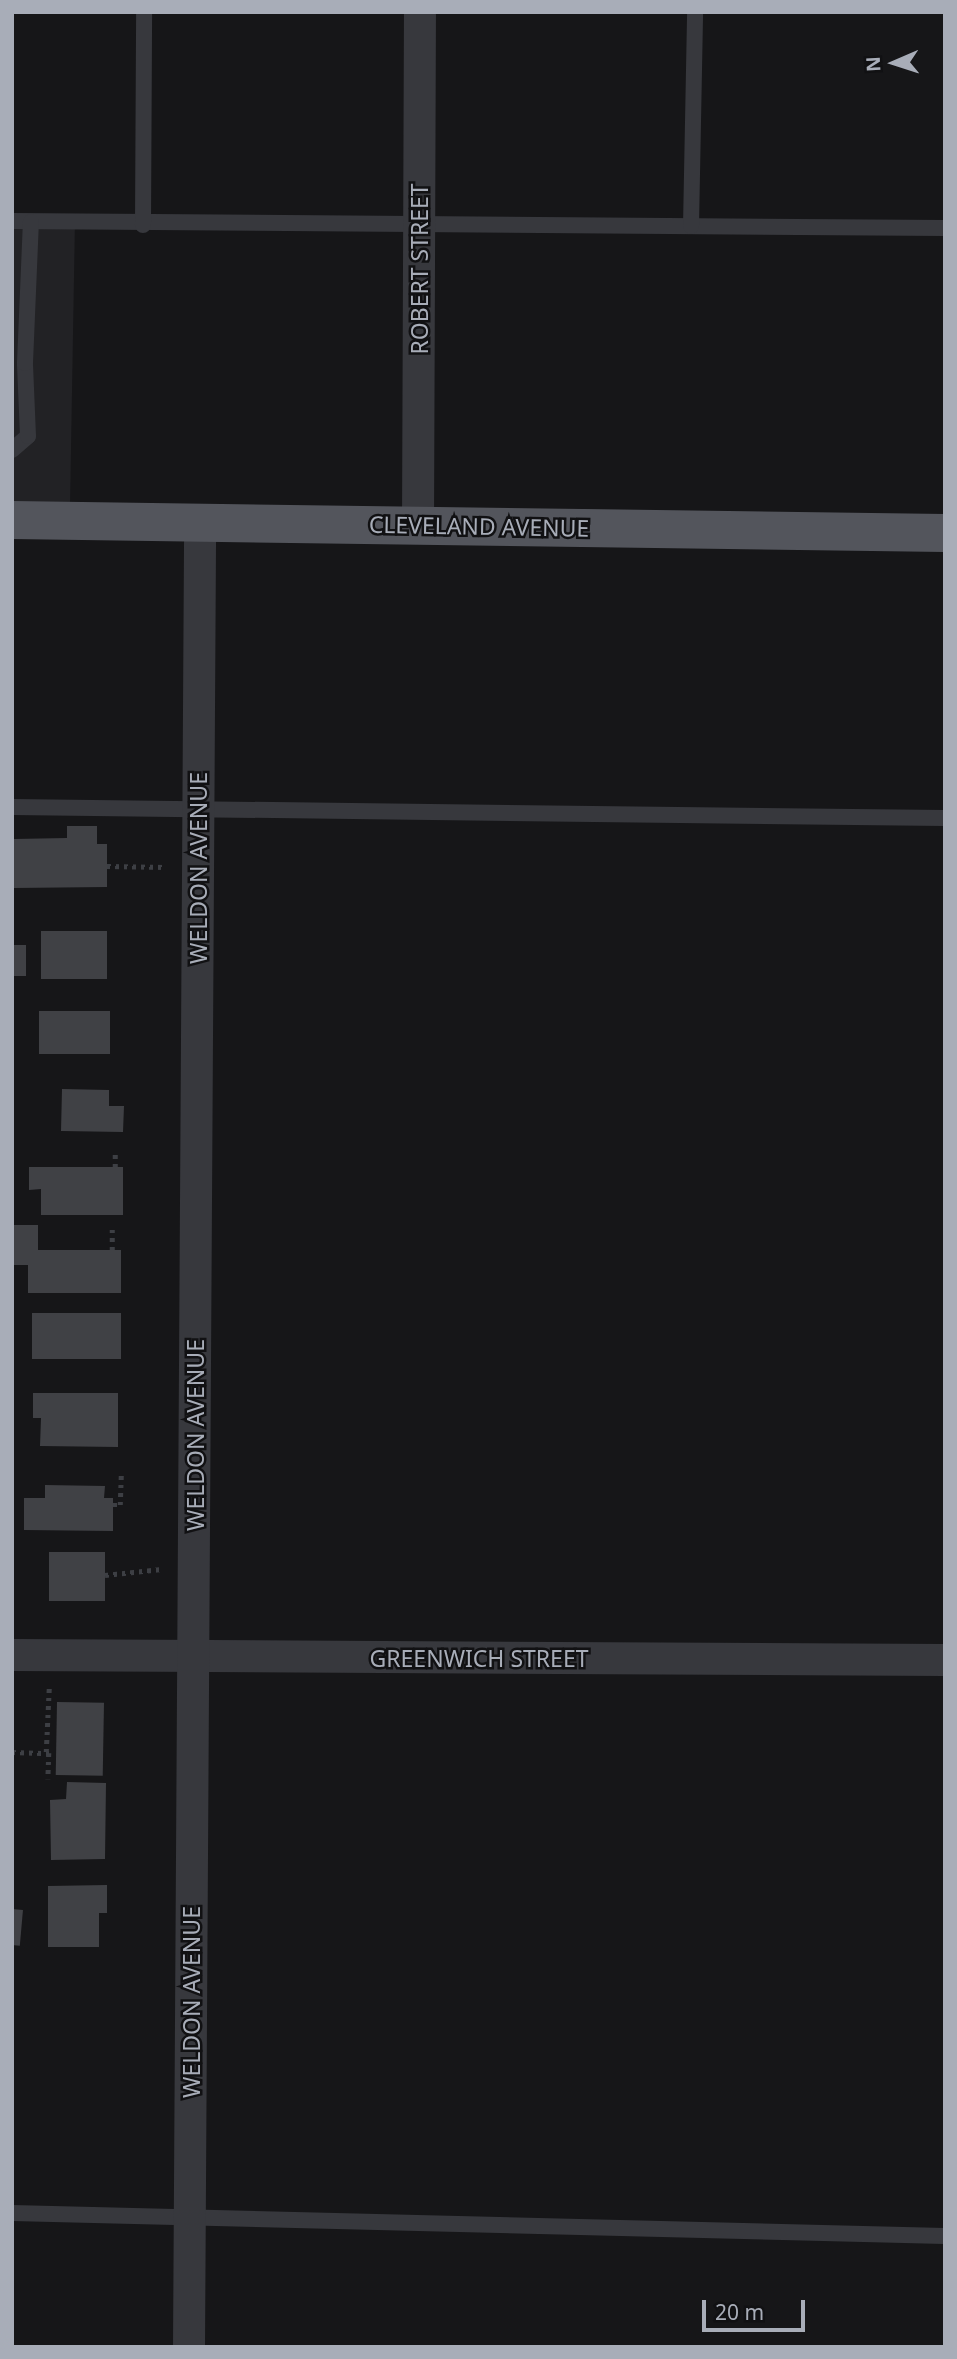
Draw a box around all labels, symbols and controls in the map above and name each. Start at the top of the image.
north arrow [859,28,929,98]
text: N [860,56,886,73]
street label: ROBERT STREET [405,183,433,355]
street label: CLEVELAND AVENUE [369,510,589,542]
street label: WELDON AVENUE [184,772,212,964]
street label: WELDON AVENUE [181,1339,209,1531]
street label: GREENWICH STREET [370,1644,588,1672]
street label: WELDON AVENUE [177,1906,205,2098]
scale bar [705,2286,808,2330]
text: 20 m [715,2298,764,2326]

